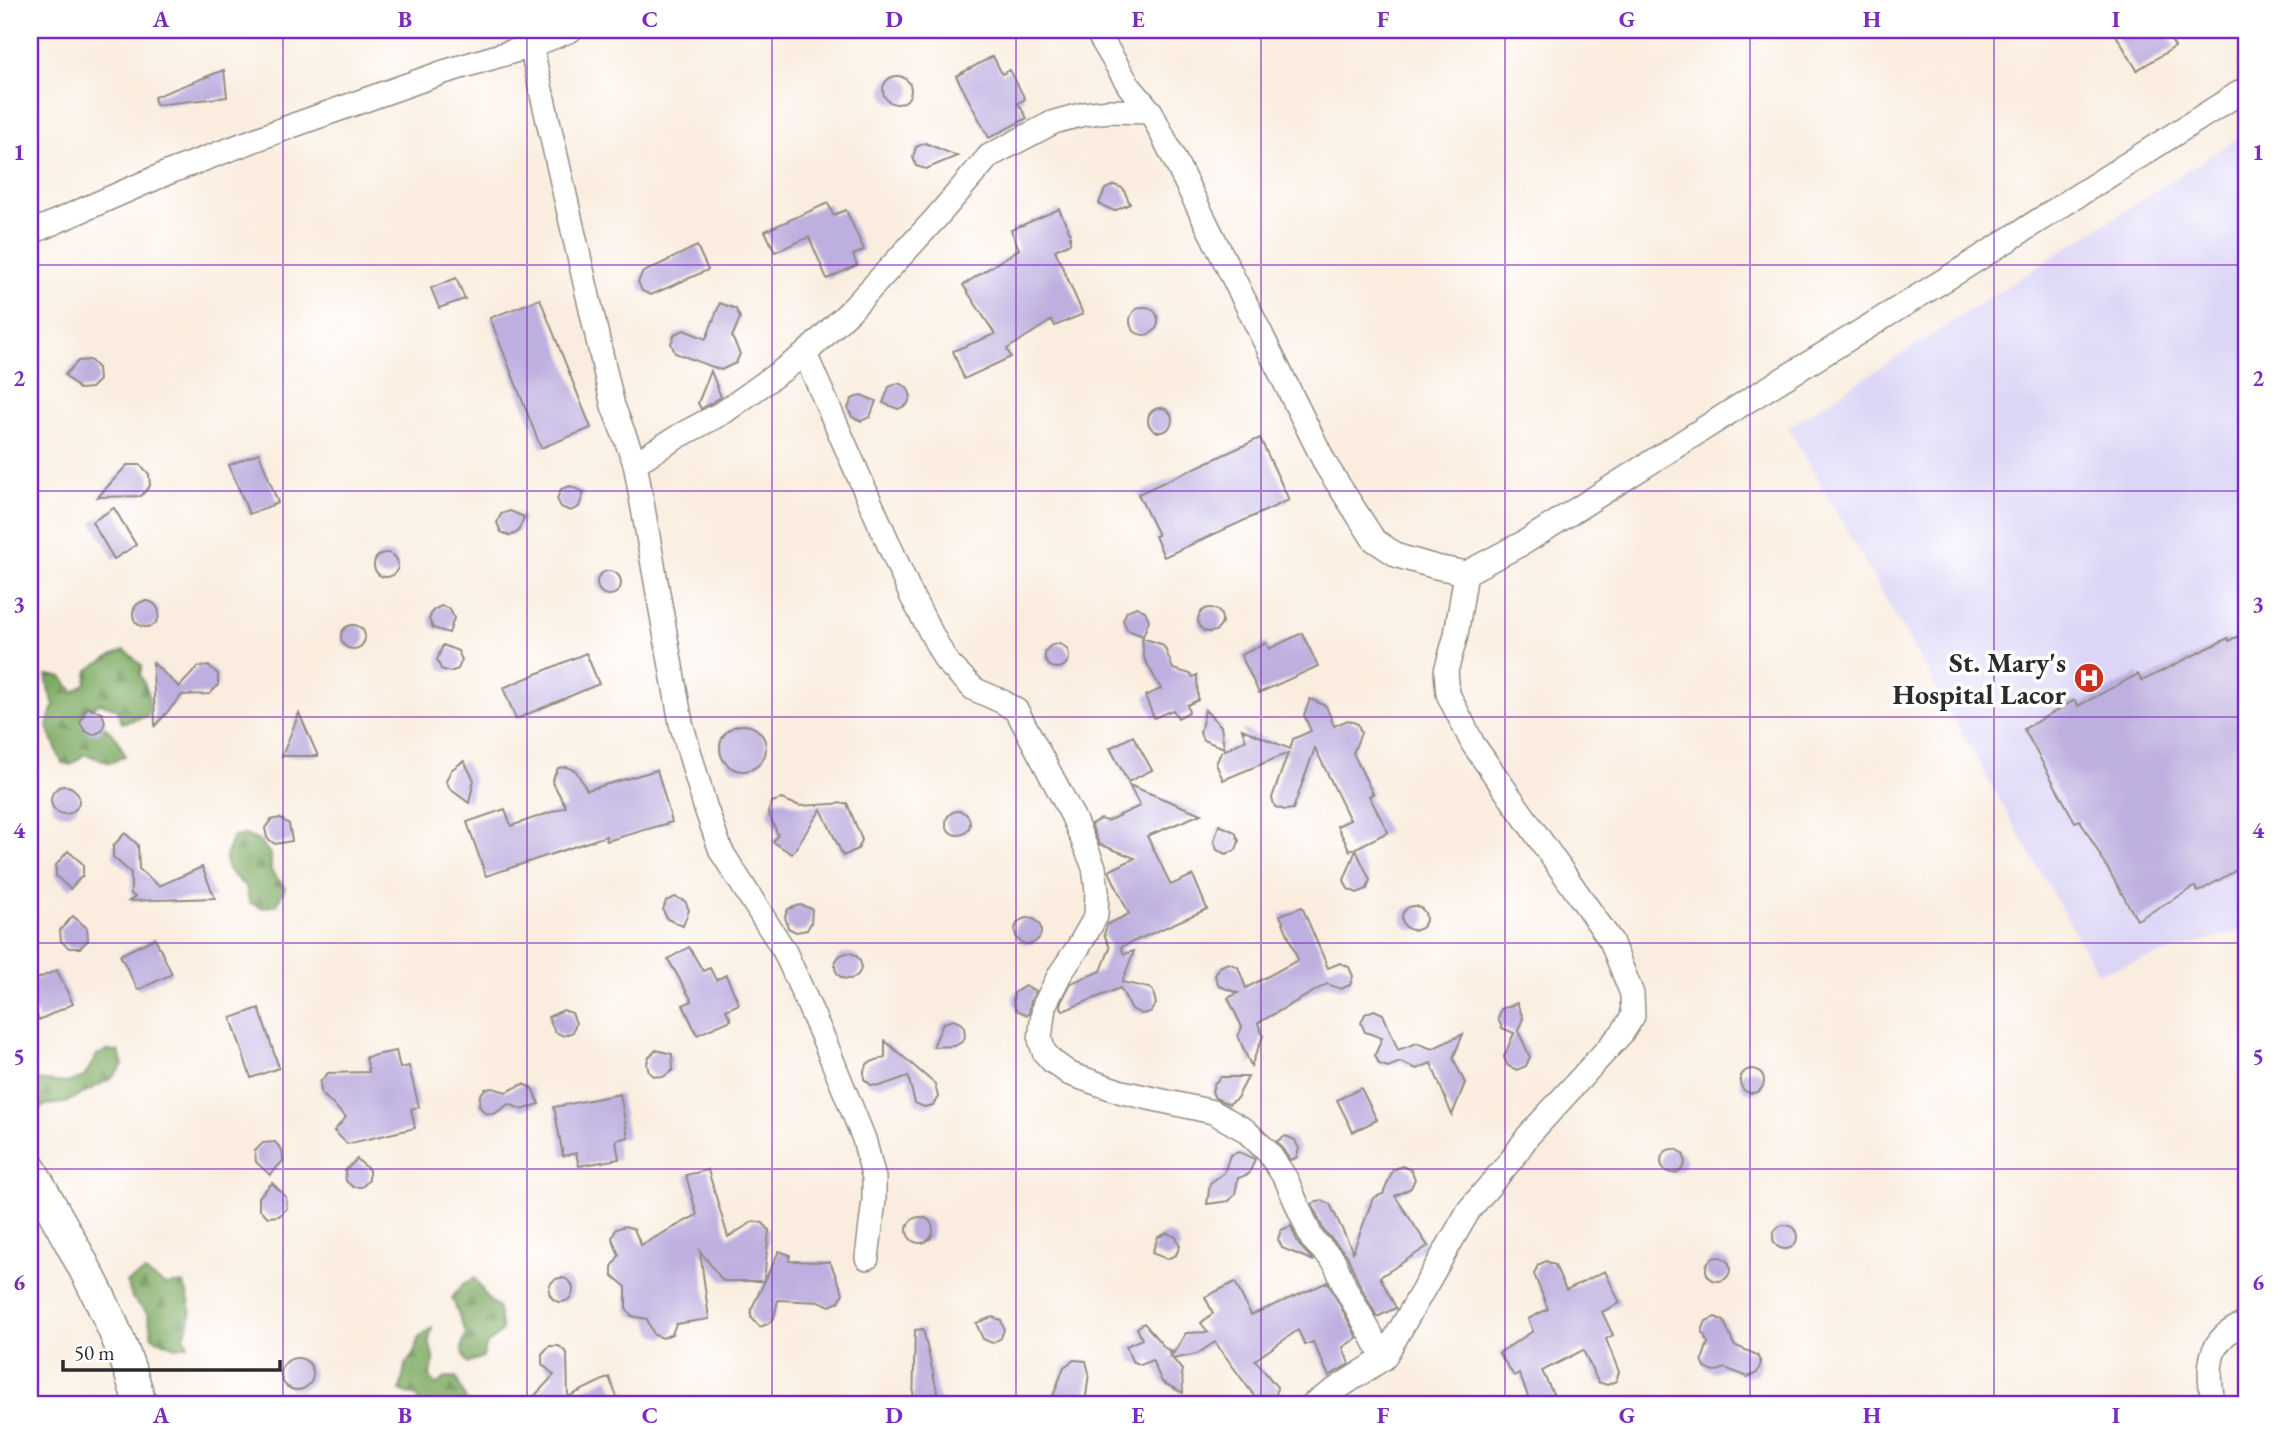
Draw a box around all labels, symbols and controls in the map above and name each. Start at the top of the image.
text: A [152,4,170,34]
text: B [398,4,412,34]
text: C [642,4,658,34]
text: D [885,4,903,34]
text: E [1131,4,1145,34]
text: F [1377,4,1390,34]
text: G [1619,4,1635,34]
text: H [1863,4,1881,34]
text: I [2112,4,2120,34]
text: 1 [13,137,25,167]
text: 1 [2252,137,2264,167]
text: 2 [13,363,25,393]
text: 2 [2252,363,2264,393]
text: 3 [13,589,25,619]
text: 3 [2252,589,2264,619]
place label: St. Mary's Hospital Lacor [1893,644,2066,712]
hospital icon: St. Mary's Hospital Lacor [2072,661,2106,695]
text: 4 [13,815,26,845]
text: 4 [2252,815,2265,845]
text: 5 [13,1041,25,1071]
text: 5 [2252,1041,2264,1071]
text: 6 [13,1267,25,1297]
text: 6 [2252,1267,2264,1297]
scale bar [63,1329,280,1373]
text: 50 m [74,1339,115,1366]
text: A [152,1400,170,1430]
text: B [398,1400,412,1430]
text: C [642,1400,658,1430]
text: D [885,1400,903,1430]
text: E [1131,1400,1145,1430]
text: F [1377,1400,1390,1430]
text: G [1619,1400,1635,1430]
text: H [1863,1400,1881,1430]
text: I [2112,1400,2120,1430]

